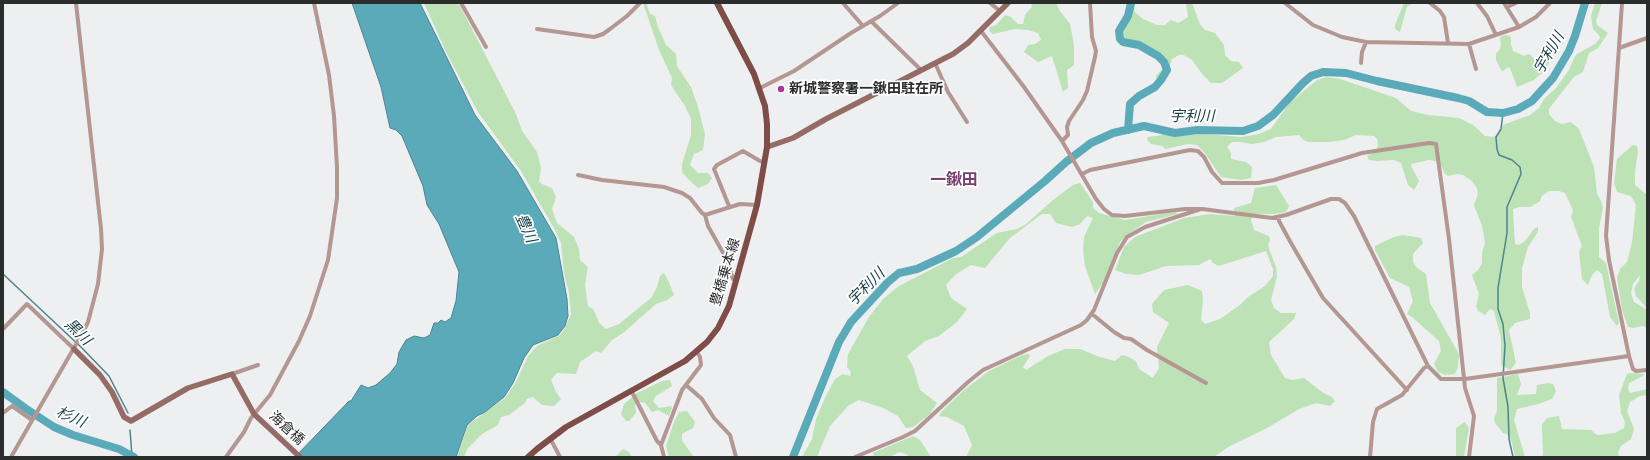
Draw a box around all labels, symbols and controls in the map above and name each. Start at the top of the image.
water label: 宇利川 [1530,29,1568,77]
place label: 新城警察署一鍬田駐在所 [789,81,943,97]
marker: 新城警察署一鍬田駐在所 [776,84,786,94]
water label: 宇利川 [1170,107,1214,125]
district label: 一鍬田 [930,170,978,190]
water label: 豊川 [512,211,540,245]
street label: 豊橋乗本線 [707,236,743,308]
water label: 宇利川 [844,265,888,309]
water label: 黒川 [61,315,95,349]
water label: 杉川 [54,403,88,431]
street label: 海倉橋 [266,408,308,448]

